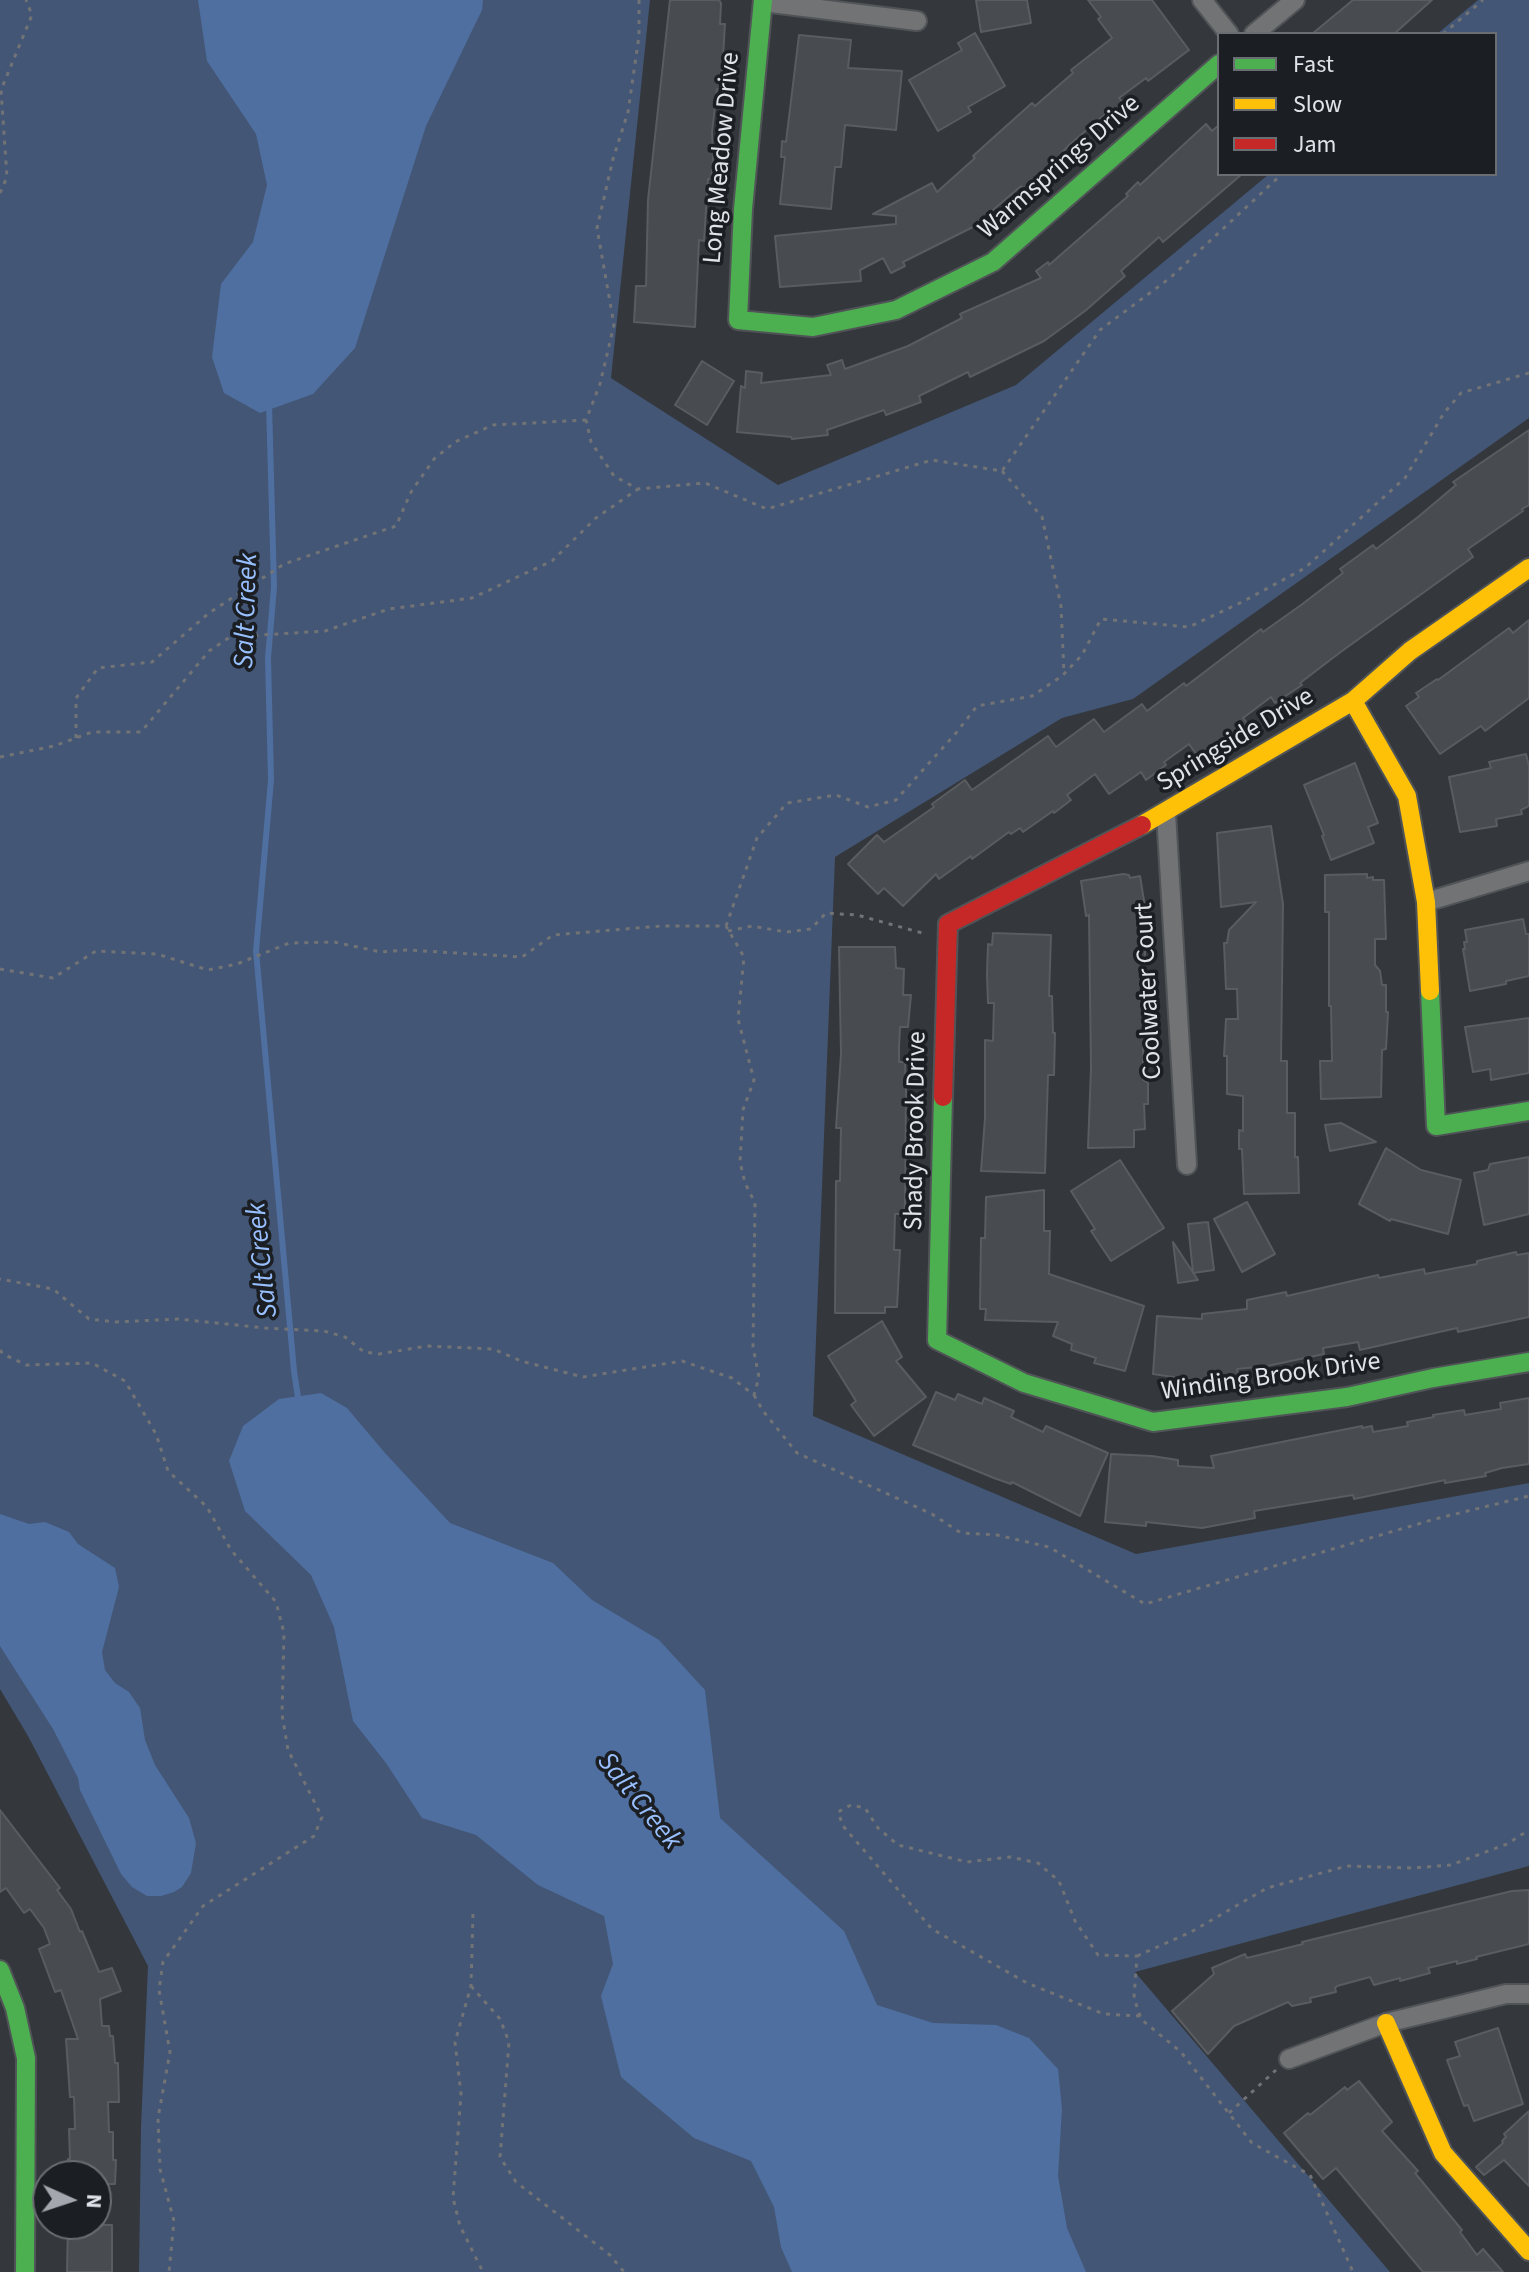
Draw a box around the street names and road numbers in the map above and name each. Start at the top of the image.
street label: Long Meadow Drive [698,51,748,265]
street label: Warmsprings Drive [973,89,1147,247]
street label: Springside Drive [1152,682,1320,800]
street label: Coolwater Court [1130,902,1170,1080]
street label: Shady Brook Drive [900,1031,934,1231]
street label: Winding Brook Drive [1159,1347,1383,1409]

